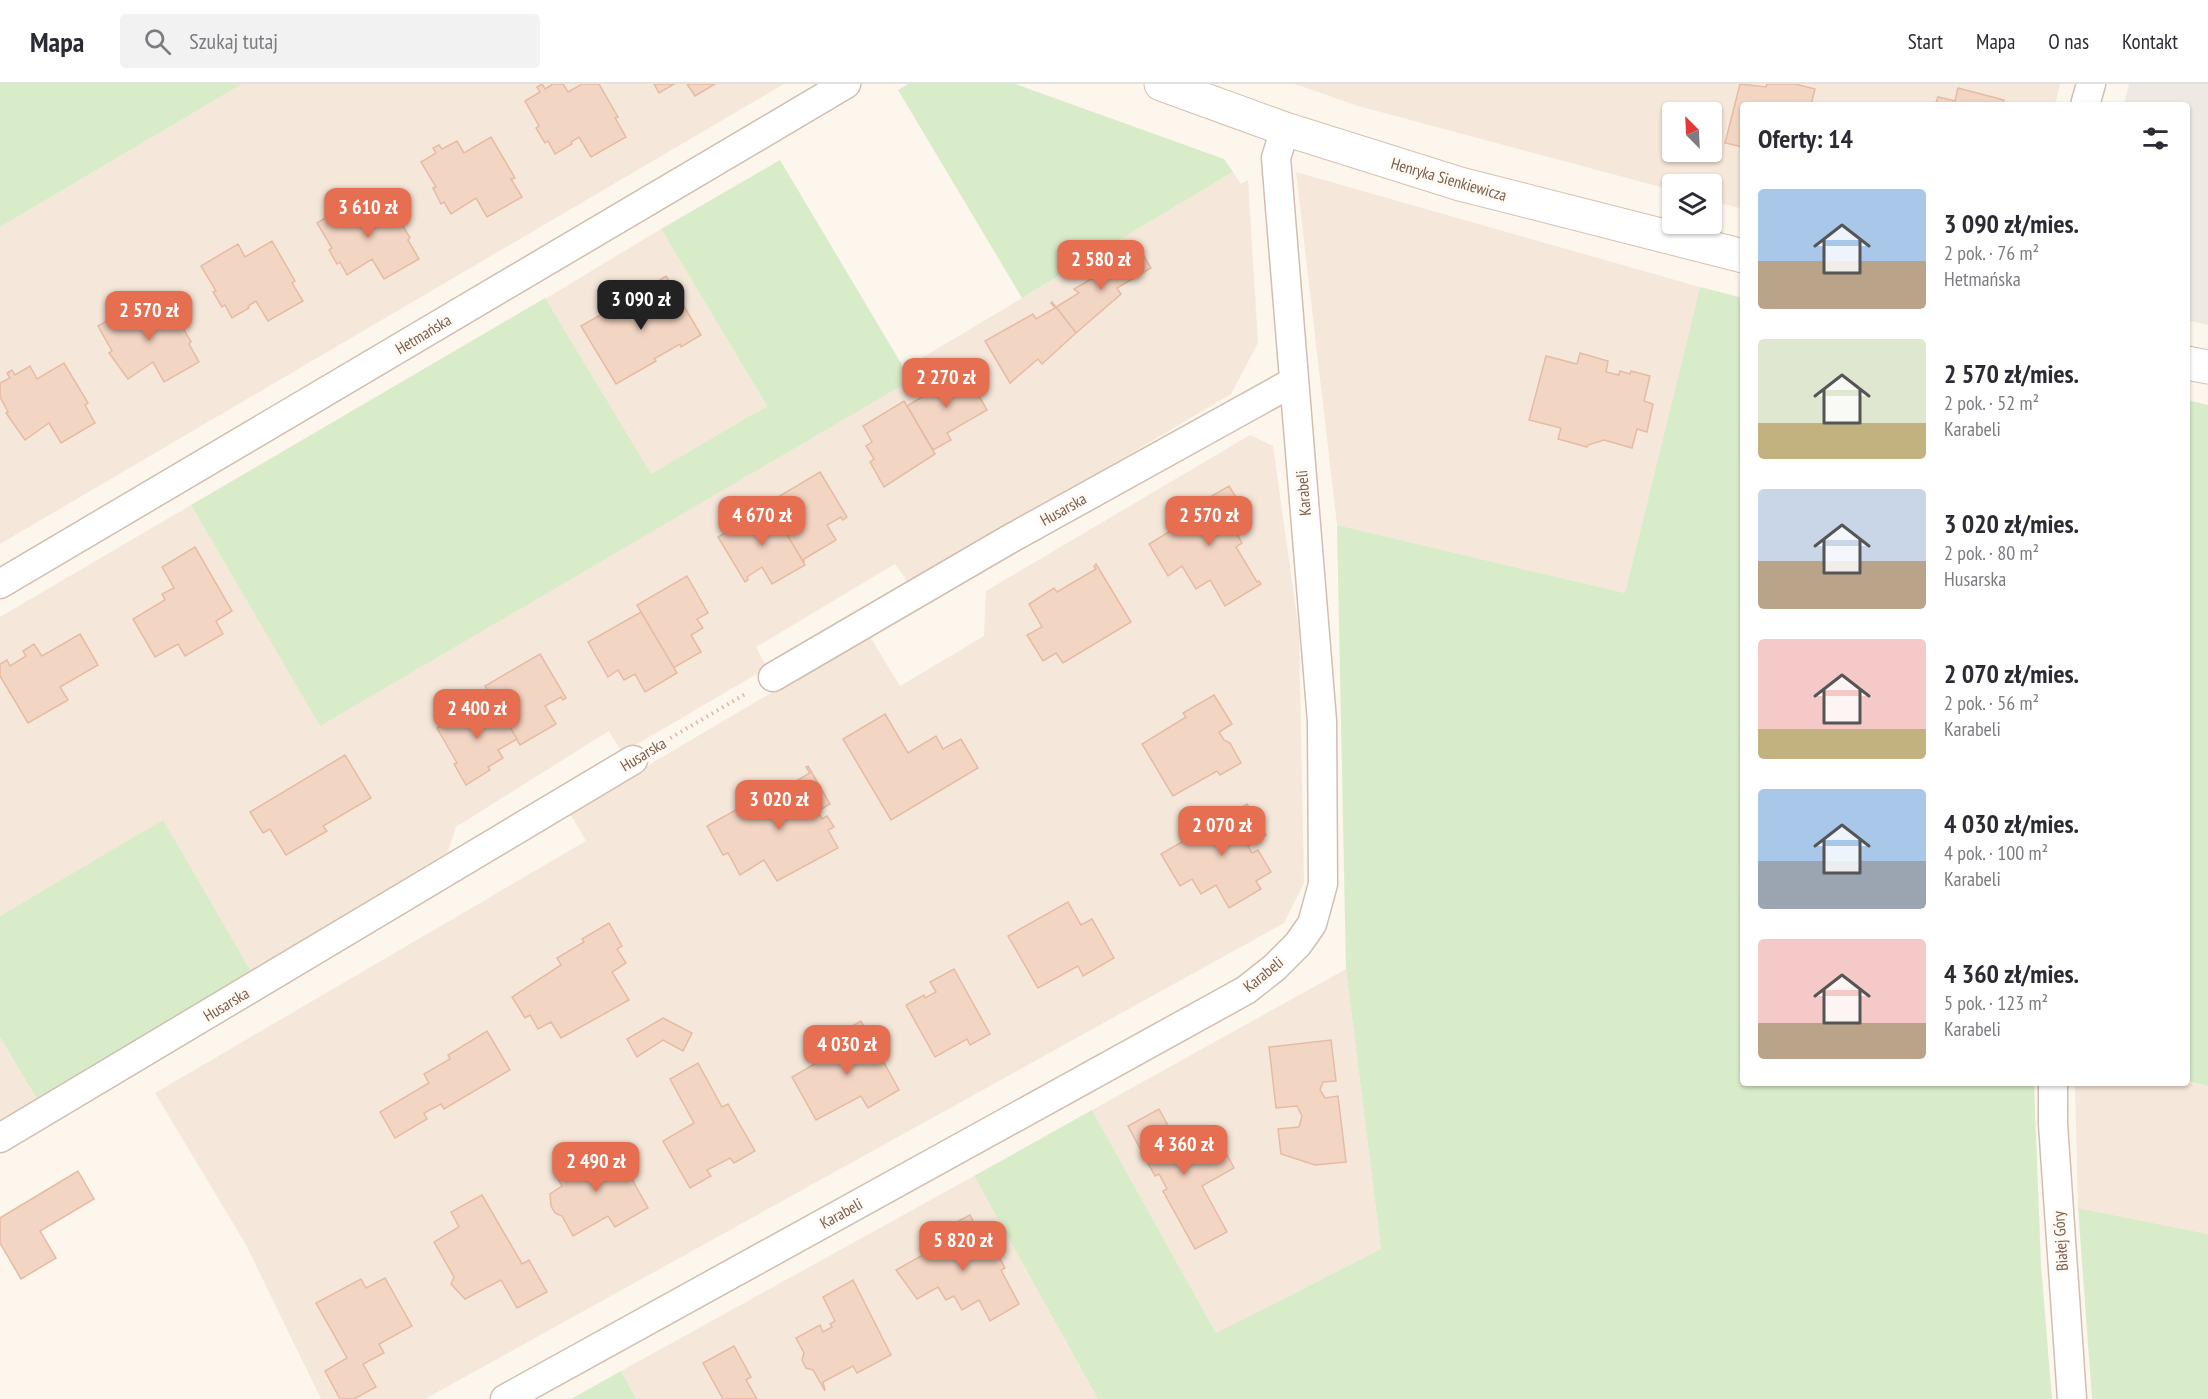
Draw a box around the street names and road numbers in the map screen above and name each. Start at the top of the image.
street label: Henryka Sienkiewicza [1389,153,1509,205]
street label: Hetmańska [392,310,454,358]
street label: Karabeli [1291,469,1315,517]
street label: Husarska [1036,488,1090,530]
street label: Husarska [617,733,669,775]
street label: Karabeli [1239,952,1287,996]
street label: Husarska [200,983,252,1025]
street label: Karabeli [816,1193,866,1233]
street label: Białej Góry [2048,1210,2072,1272]

